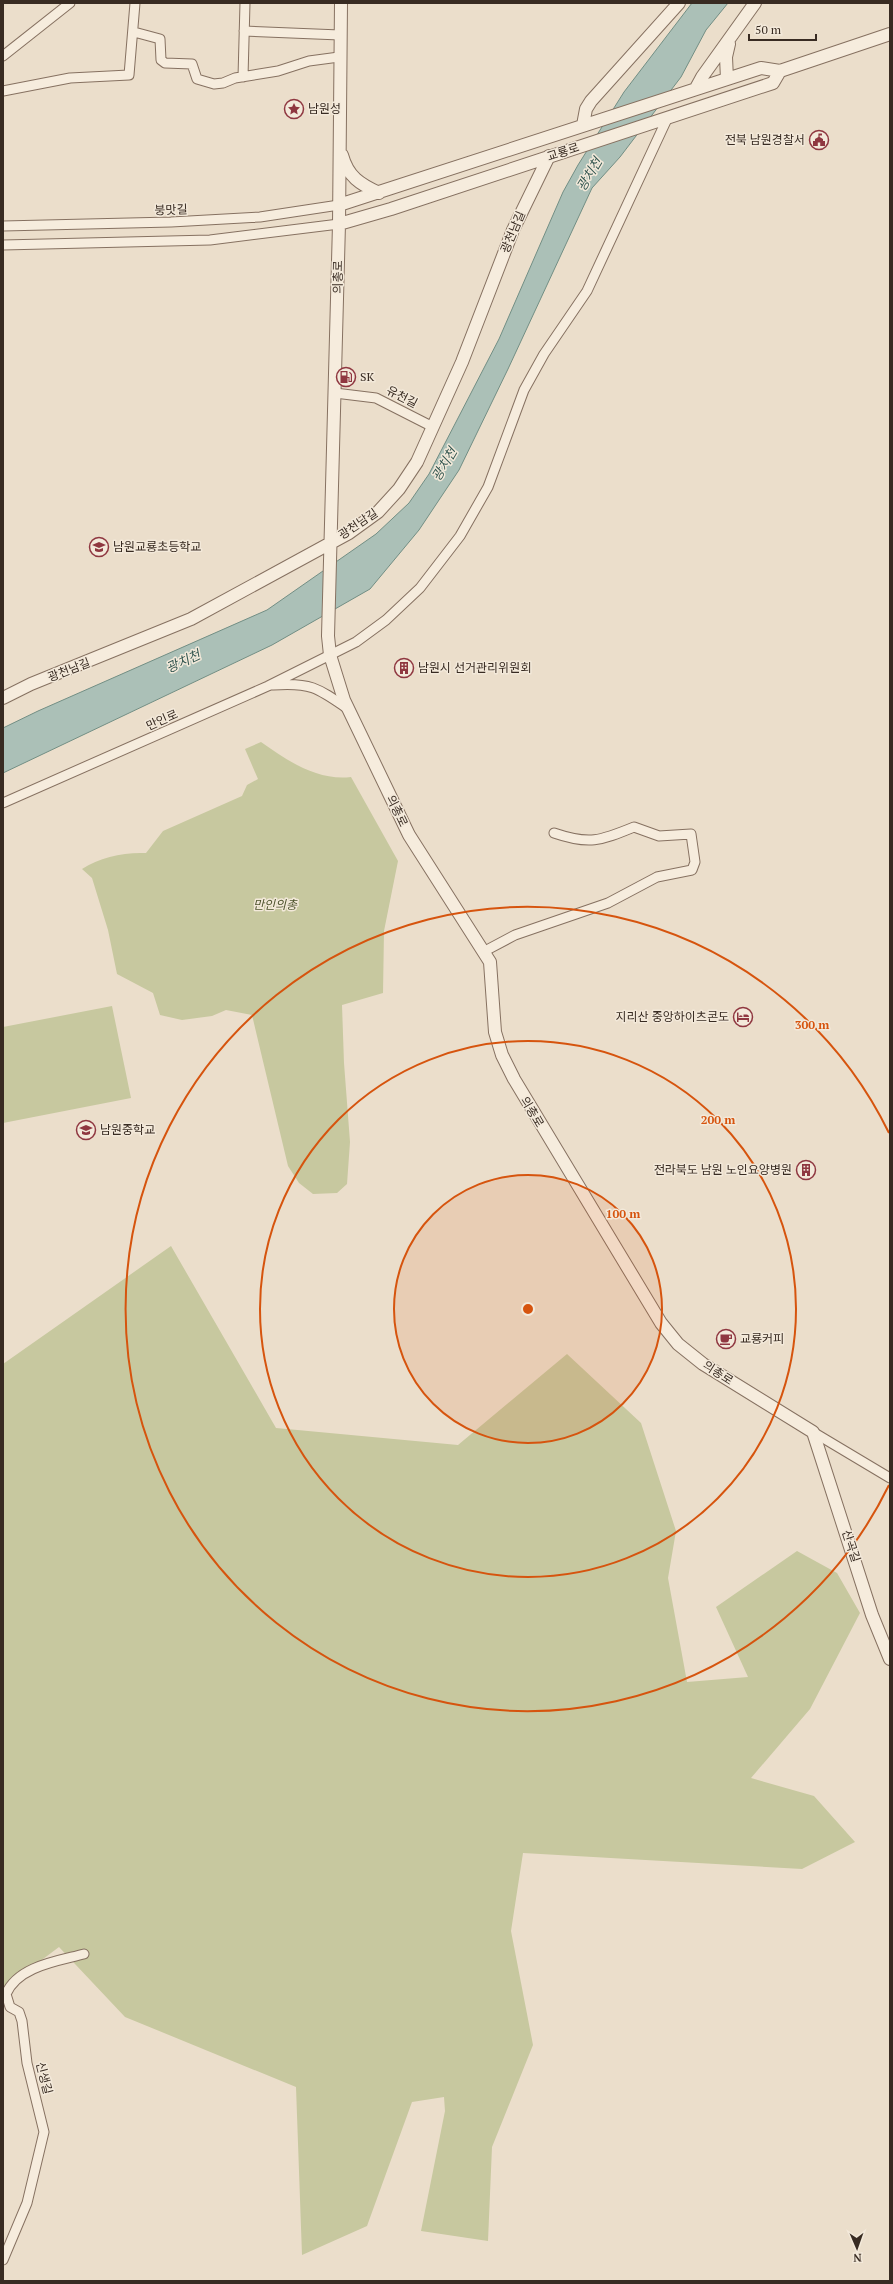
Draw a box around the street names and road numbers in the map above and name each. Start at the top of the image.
street label: 교룡로 [545,139,581,164]
street label: 붕맛길 [154,201,188,218]
street label: 광천남길 [497,209,528,255]
street label: 의총로 [330,260,345,294]
street label: 유천길 [384,382,420,411]
street label: 광천남길 [335,505,380,542]
street label: 광천남길 [46,655,92,684]
street label: 만인로 [144,706,180,733]
street label: 의총로 [383,793,411,829]
street label: 의총로 [517,1094,547,1130]
street label: 의총로 [700,1357,736,1388]
street label: 산곡길 [839,1528,864,1564]
street label: 신생길 [33,2060,56,2096]

